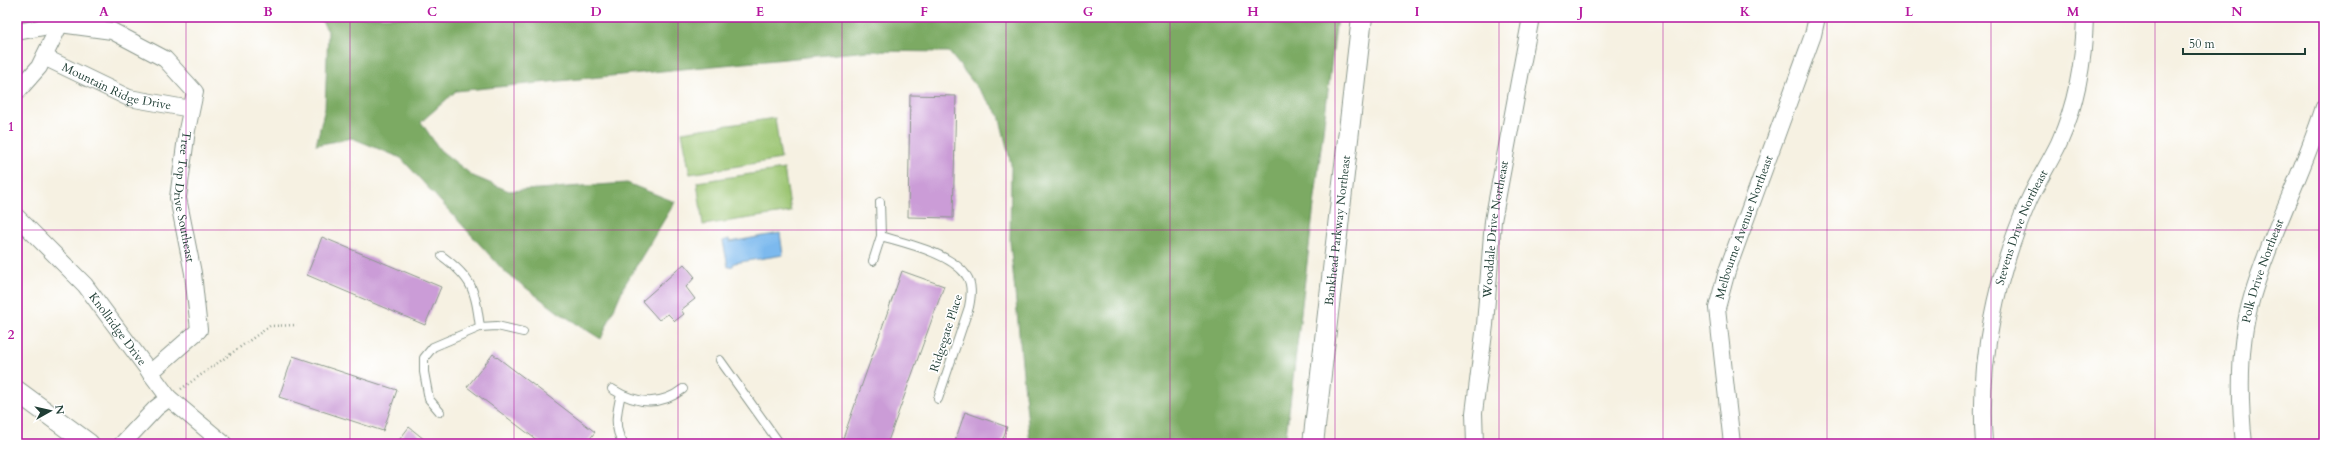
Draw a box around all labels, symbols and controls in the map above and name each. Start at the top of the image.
text: A [99,3,109,21]
text: B [263,3,273,21]
text: C [427,3,437,21]
text: D [590,3,602,21]
text: E [756,3,764,21]
text: F [920,3,928,21]
text: G [1083,3,1094,21]
text: H [1247,3,1259,21]
text: I [1414,3,1420,21]
text: J [1577,3,1584,21]
text: K [1740,3,1751,21]
text: L [1905,3,1914,21]
text: M [2067,3,2080,21]
text: N [2231,3,2243,21]
scale bar [2183,30,2305,56]
text: 50 m [2189,36,2216,52]
street label: Mountain Ridge Drive [59,59,172,113]
text: 1 [8,118,14,136]
street label: Tree Top Drive Southeast [170,130,199,264]
street label: Melbourne Avenue Northeast [1712,153,1777,301]
street label: Bankhead Parkway Northeast [1321,154,1354,306]
street label: Wooddale Drive Northeast [1479,159,1512,300]
street label: Stevens Drive Northeast [1992,167,2051,287]
street label: Polk Drive Northeast [2238,217,2288,324]
street label: Knollridge Drive [85,289,150,369]
street label: Ridgegate Place [926,292,966,374]
text: 2 [8,326,15,344]
north arrow [30,391,70,431]
text: N [51,404,68,416]

